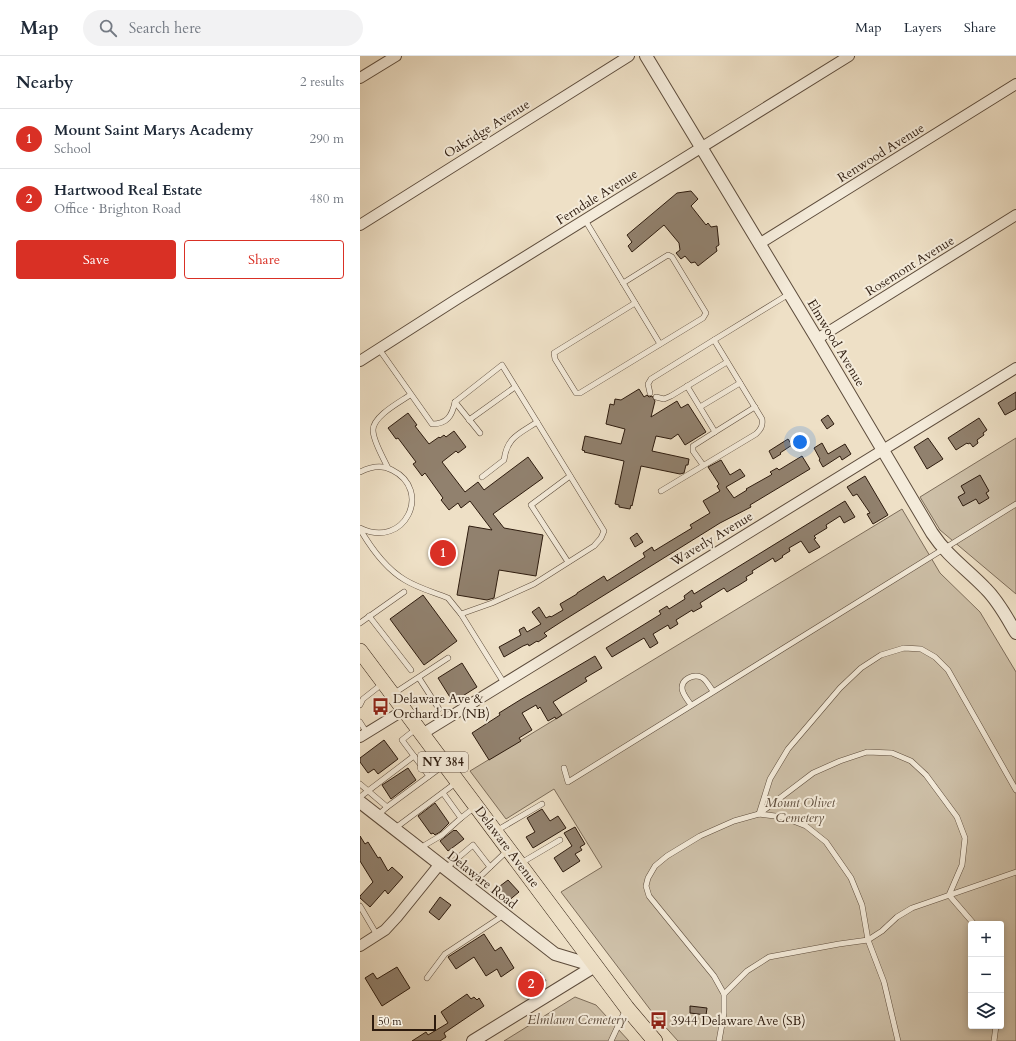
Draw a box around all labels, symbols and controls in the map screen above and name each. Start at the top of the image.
search box [83,10,363,46]
text: Map [20,15,59,41]
icon: search [97,17,119,39]
text: Search here [129,18,201,38]
text: Map [855,18,882,37]
text: Layers [904,18,942,37]
text: Share [964,18,996,37]
text: Nearby [16,71,73,94]
text: 2 results [300,73,344,91]
street label: Oakridge Avenue [441,95,533,163]
street label: Renwood Avenue [834,119,928,187]
text: Mount Saint Marys Academy [54,120,254,140]
text: 1 [26,130,32,148]
text: 290 m [310,130,344,148]
text: School [54,140,91,158]
street label: Ferndale Avenue [553,165,641,229]
text: Hartwood Real Estate [54,180,203,200]
text: 2 [26,190,32,208]
text: 480 m [310,190,344,208]
text: Office · Brighton Road [54,200,181,218]
street label: Rosemont Avenue [862,231,958,301]
button: Save [16,240,176,279]
button: Share [184,240,344,279]
street label: Elmwood Avenue [803,296,869,390]
your location [790,432,810,452]
street label: Waverly Avenue [667,507,757,571]
pin: 1 [430,538,456,568]
place label: Delaware Ave & Orchard Dr (NB) [393,690,490,723]
bus stop icon: Delaware Ave & Orchard Dr (NB) [370,696,390,716]
road number: NY 384 [418,752,468,772]
park label: Mount Olivet Cemetery [765,794,835,827]
street label: Delaware Avenue [470,803,544,892]
street label: Delaware Road [443,847,521,913]
map controls [968,921,1004,1029]
button: + [968,921,1004,957]
button: − [968,957,1004,993]
pin: 2 [518,969,544,999]
button: layers [968,993,1004,1029]
park label: Elmlawn Cemetery [527,1011,627,1029]
bus stop icon: 3944 Delaware Ave (SB) [648,1011,668,1031]
place label: 3944 Delaware Ave (SB) [671,1012,806,1030]
scale bar [372,1013,436,1032]
text: 50 m [378,1014,402,1029]

